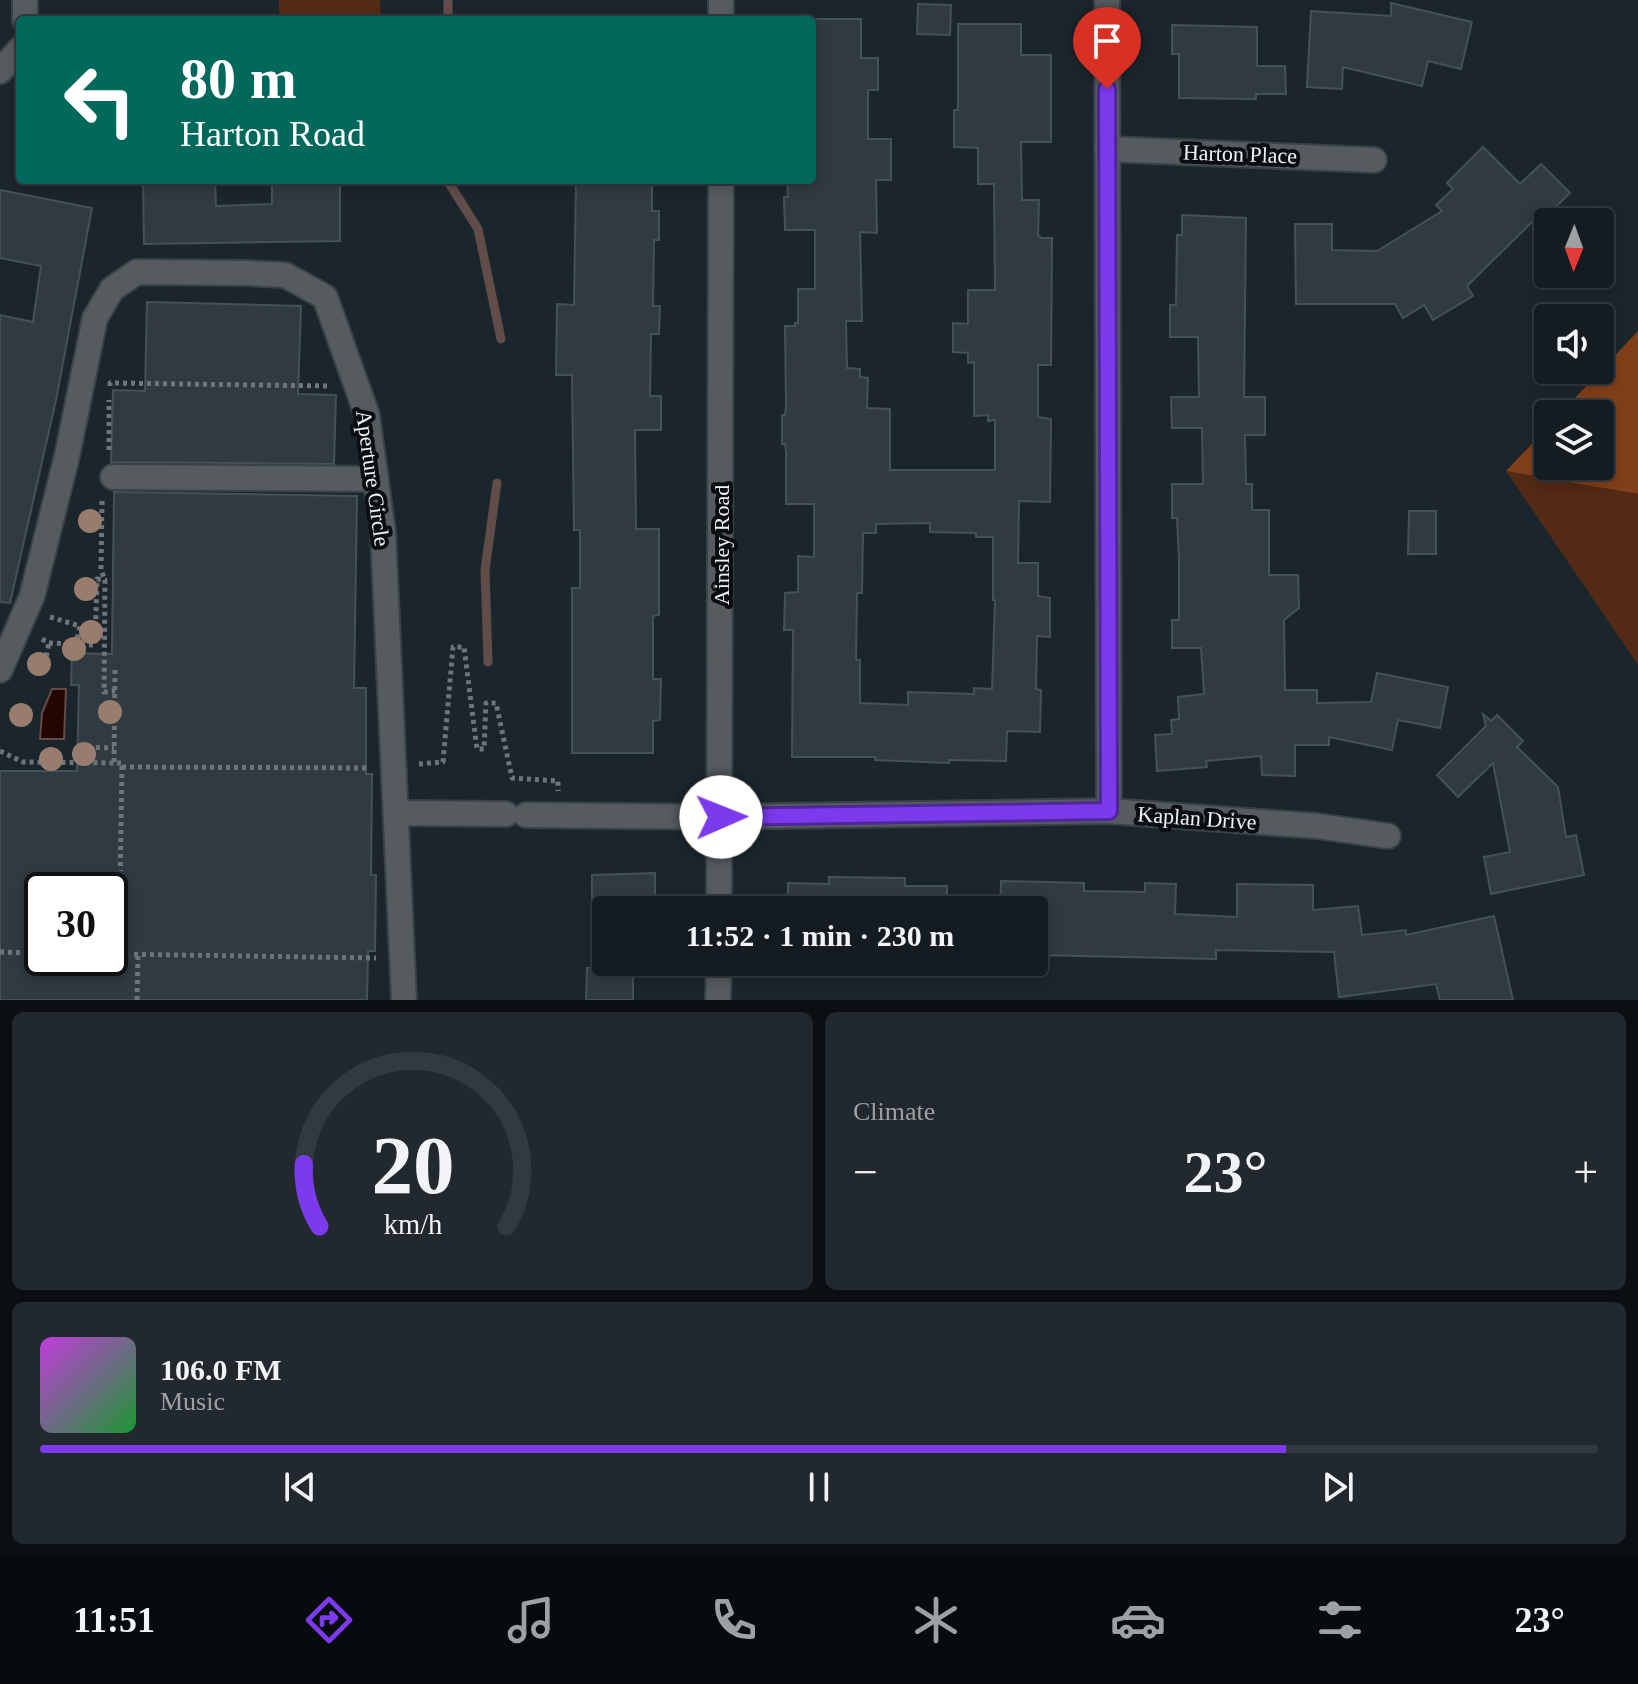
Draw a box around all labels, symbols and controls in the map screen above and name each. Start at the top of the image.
pin [1073,7,1141,89]
icon: arrive [1085,19,1129,63]
icon: left [48,48,152,152]
text: 80 m [180,48,297,110]
text: Harton Road [180,114,365,154]
street label: Harton Place [1182,140,1298,168]
north arrow [1534,208,1614,288]
map controls [1534,208,1614,480]
button: sound [1534,304,1614,384]
button: layers [1534,400,1614,480]
street label: Aperture Circle [351,408,395,548]
street label: Ainsley Road [709,485,734,605]
position arrow [679,775,763,859]
street label: Kaplan Drive [1137,801,1257,835]
speed limit sign: 30 [24,872,128,976]
text: 11:52 · 1 min · 230 m [686,919,954,952]
text: Climate [853,1097,935,1126]
text: 20 [371,1119,454,1211]
text: 23° [1184,1139,1268,1205]
text: − [853,1148,878,1197]
text: + [1573,1148,1598,1197]
text: km/h [383,1209,442,1240]
text: 106.0 FM [160,1353,282,1386]
text: Music [160,1387,225,1416]
icon: previous [278,1465,322,1509]
icon: pause [797,1465,841,1509]
icon: next [1316,1465,1360,1509]
icon: directions [301,1592,357,1648]
icon: music [503,1592,559,1648]
icon: phone [706,1592,762,1648]
icon: climate [908,1592,964,1648]
icon: car [1110,1592,1166,1648]
icon: filters [1312,1592,1368,1648]
text: 11:51 [73,1600,155,1640]
text: 23° [1514,1600,1565,1640]

